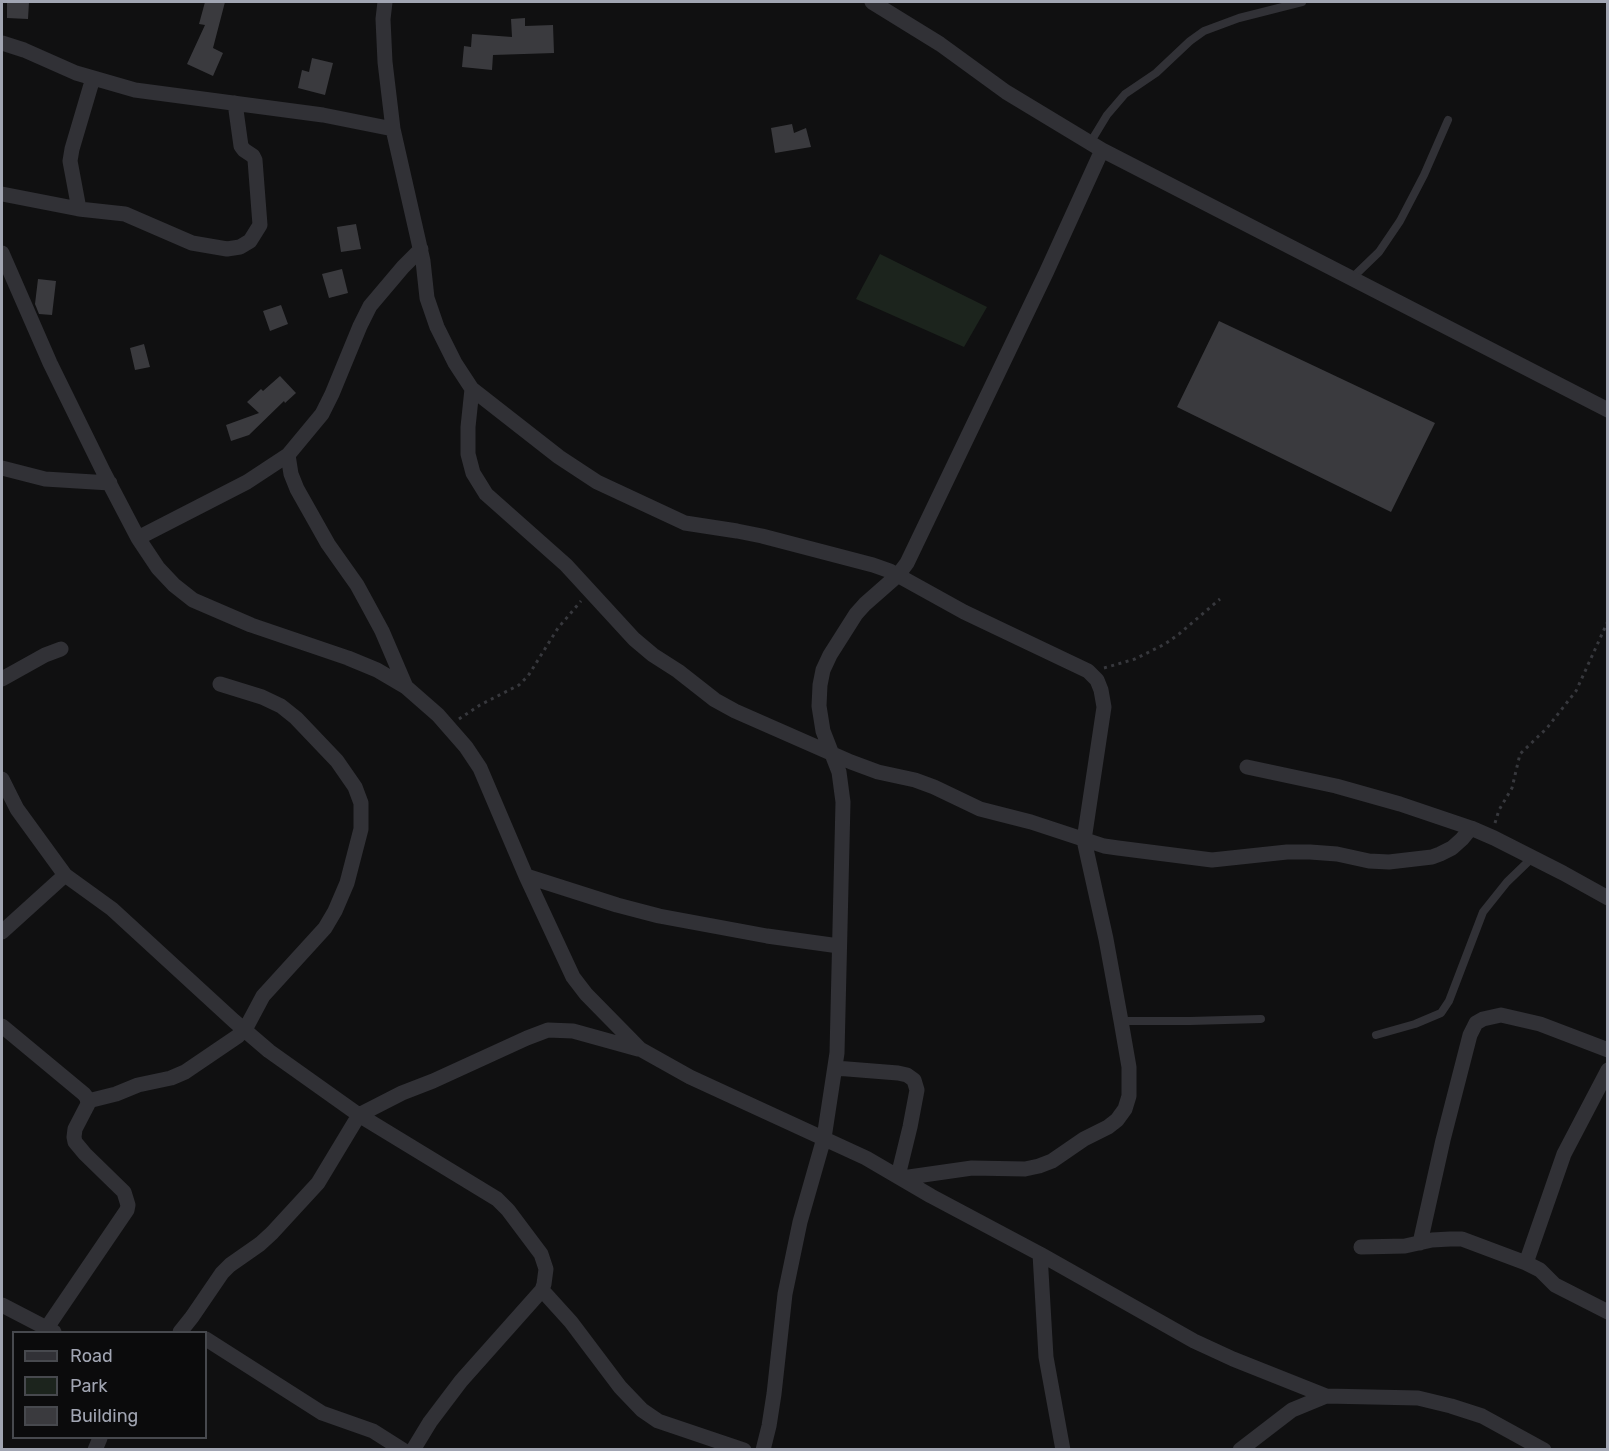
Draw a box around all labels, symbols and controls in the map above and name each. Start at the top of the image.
legend [12,1331,207,1439]
text: Road [70,1345,113,1367]
text: Park [70,1375,107,1397]
text: Building [70,1405,138,1427]

